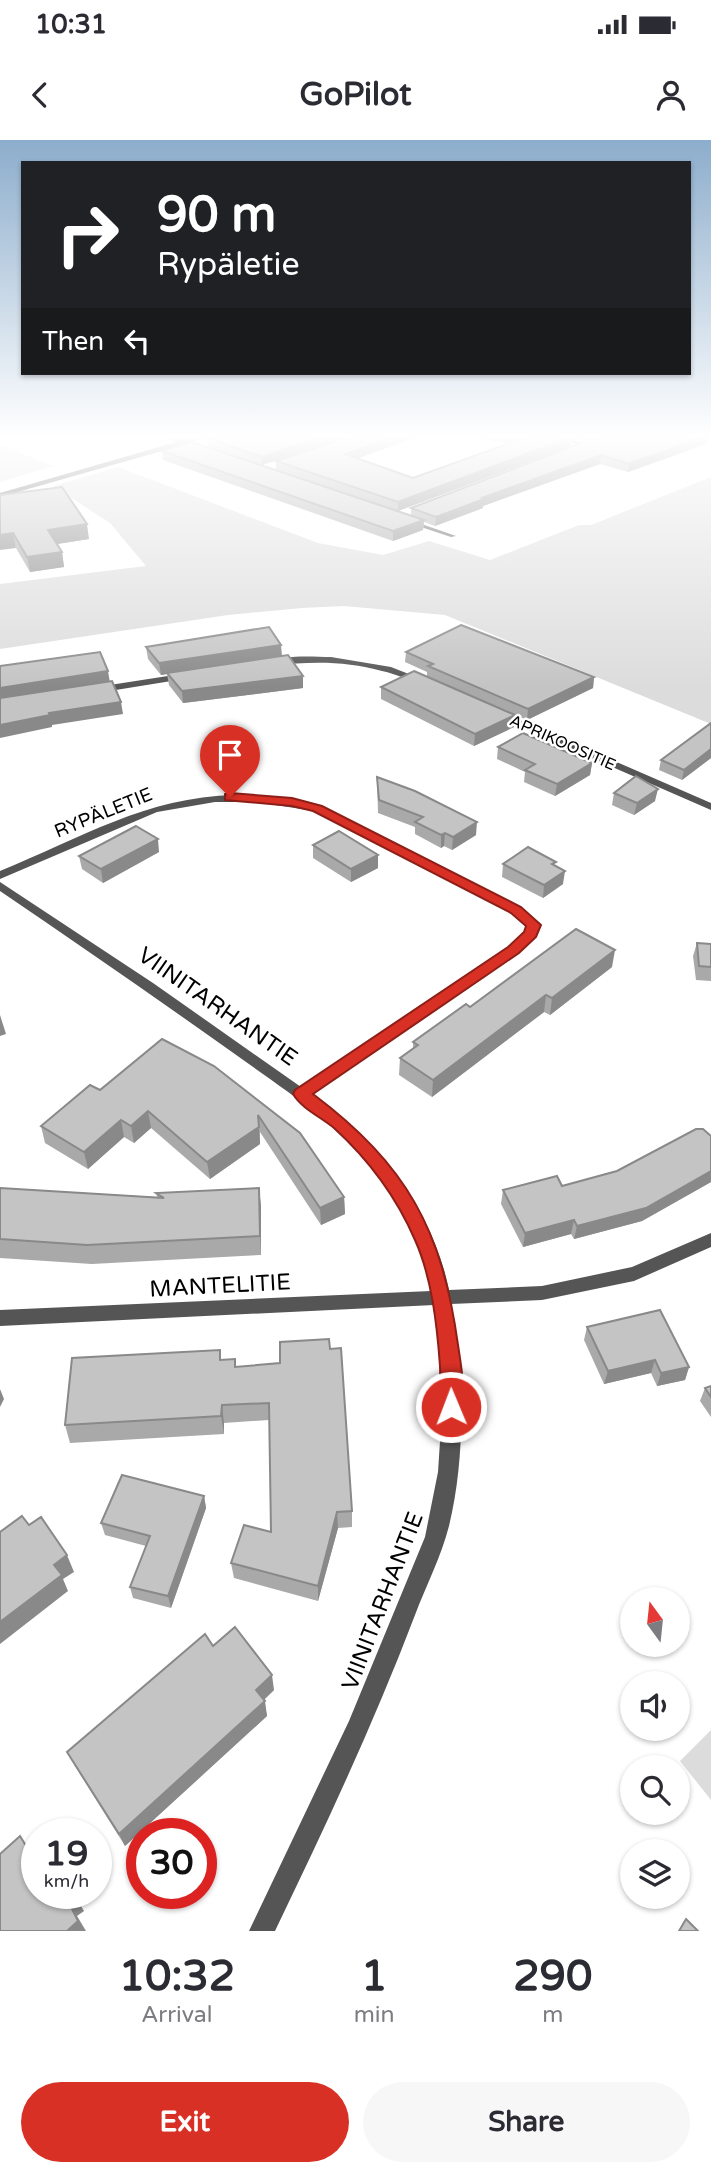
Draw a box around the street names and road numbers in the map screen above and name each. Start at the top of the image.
street label: APRIKOOSITIE [507,711,619,775]
street label: RYPÄLETIE [51,783,156,843]
street label: VIINITARHANTIE [132,941,303,1072]
street label: MANTELITIE [149,1268,291,1304]
street label: VIINITARHANTIE [336,1508,430,1694]

